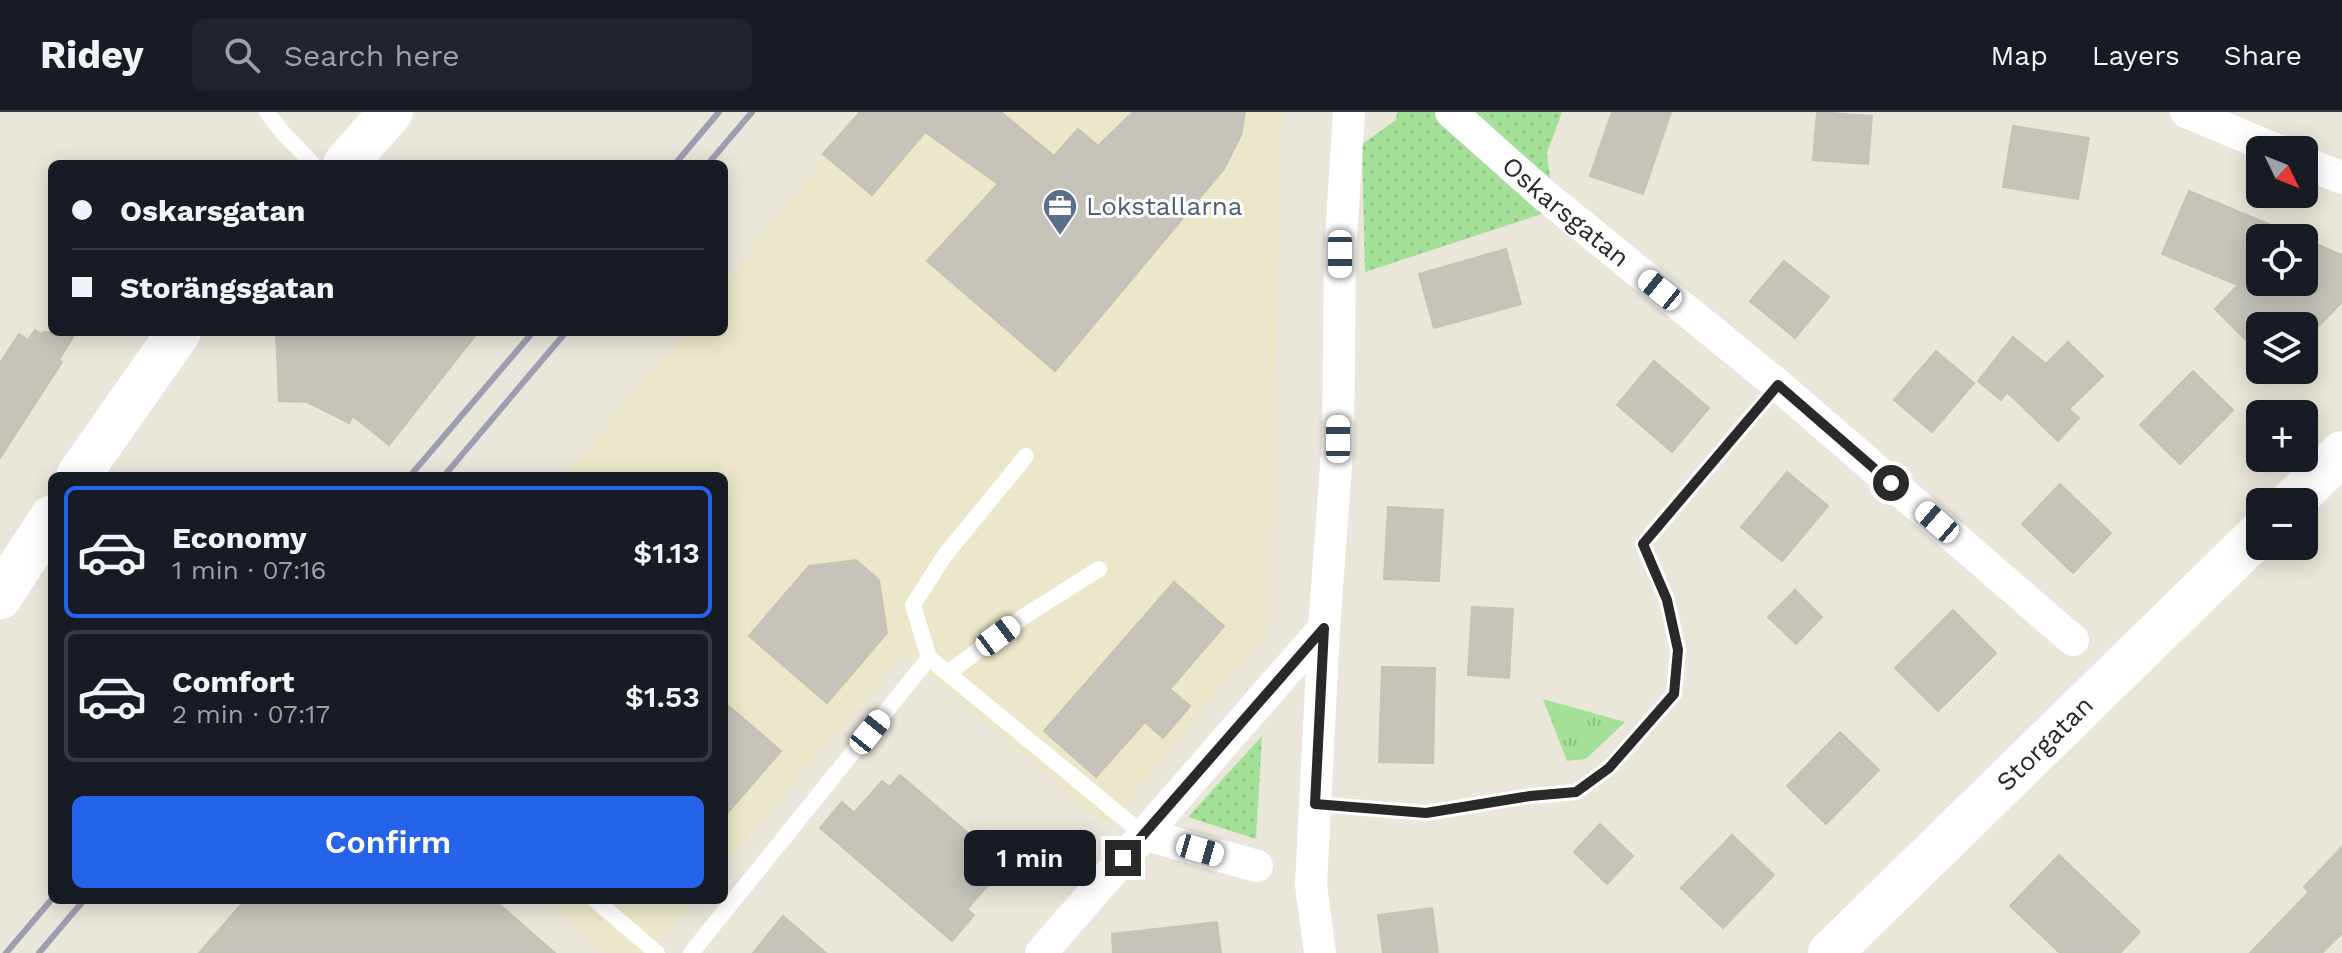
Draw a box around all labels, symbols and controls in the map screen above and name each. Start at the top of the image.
search box [192,19,752,91]
text: Ridey [40,33,144,77]
icon: search [220,33,264,77]
text: Search here [284,38,460,73]
text: Map [1991,39,2048,72]
text: Layers [2092,39,2180,72]
text: Share [2224,39,2302,72]
north arrow [2246,136,2318,208]
map controls [2246,136,2318,560]
street label: Oskarsgatan [1496,150,1635,273]
office icon: Lokstallarna [1041,187,1079,237]
place label: Lokstallarna [1086,191,1243,221]
text: Oskarsgatan [120,193,305,228]
button: locate [2246,224,2318,296]
car [1328,230,1352,278]
car [1634,266,1686,314]
text: Storängsgatan [120,270,335,305]
button: layers [2246,312,2318,384]
button: + [2246,400,2318,472]
car [1326,415,1350,463]
route start [1873,465,1909,501]
button: − [2246,488,2318,560]
car [1911,497,1963,547]
icon: car [76,516,148,588]
text: Economy [172,520,307,555]
text: $1.13 [633,535,700,570]
text: 1 min · 07:16 [172,555,326,585]
car [972,612,1024,660]
icon: car [76,660,148,732]
text: Comfort [172,664,294,699]
text: $1.53 [625,679,700,714]
street label: Storgatan [1990,690,2099,797]
text: 2 min · 07:17 [172,699,330,729]
car [846,706,894,758]
button: Confirm [72,796,704,888]
callout: 1 min [963,830,1095,886]
car [1174,832,1226,868]
route end [1105,840,1141,876]
text: 1 min [997,843,1063,873]

